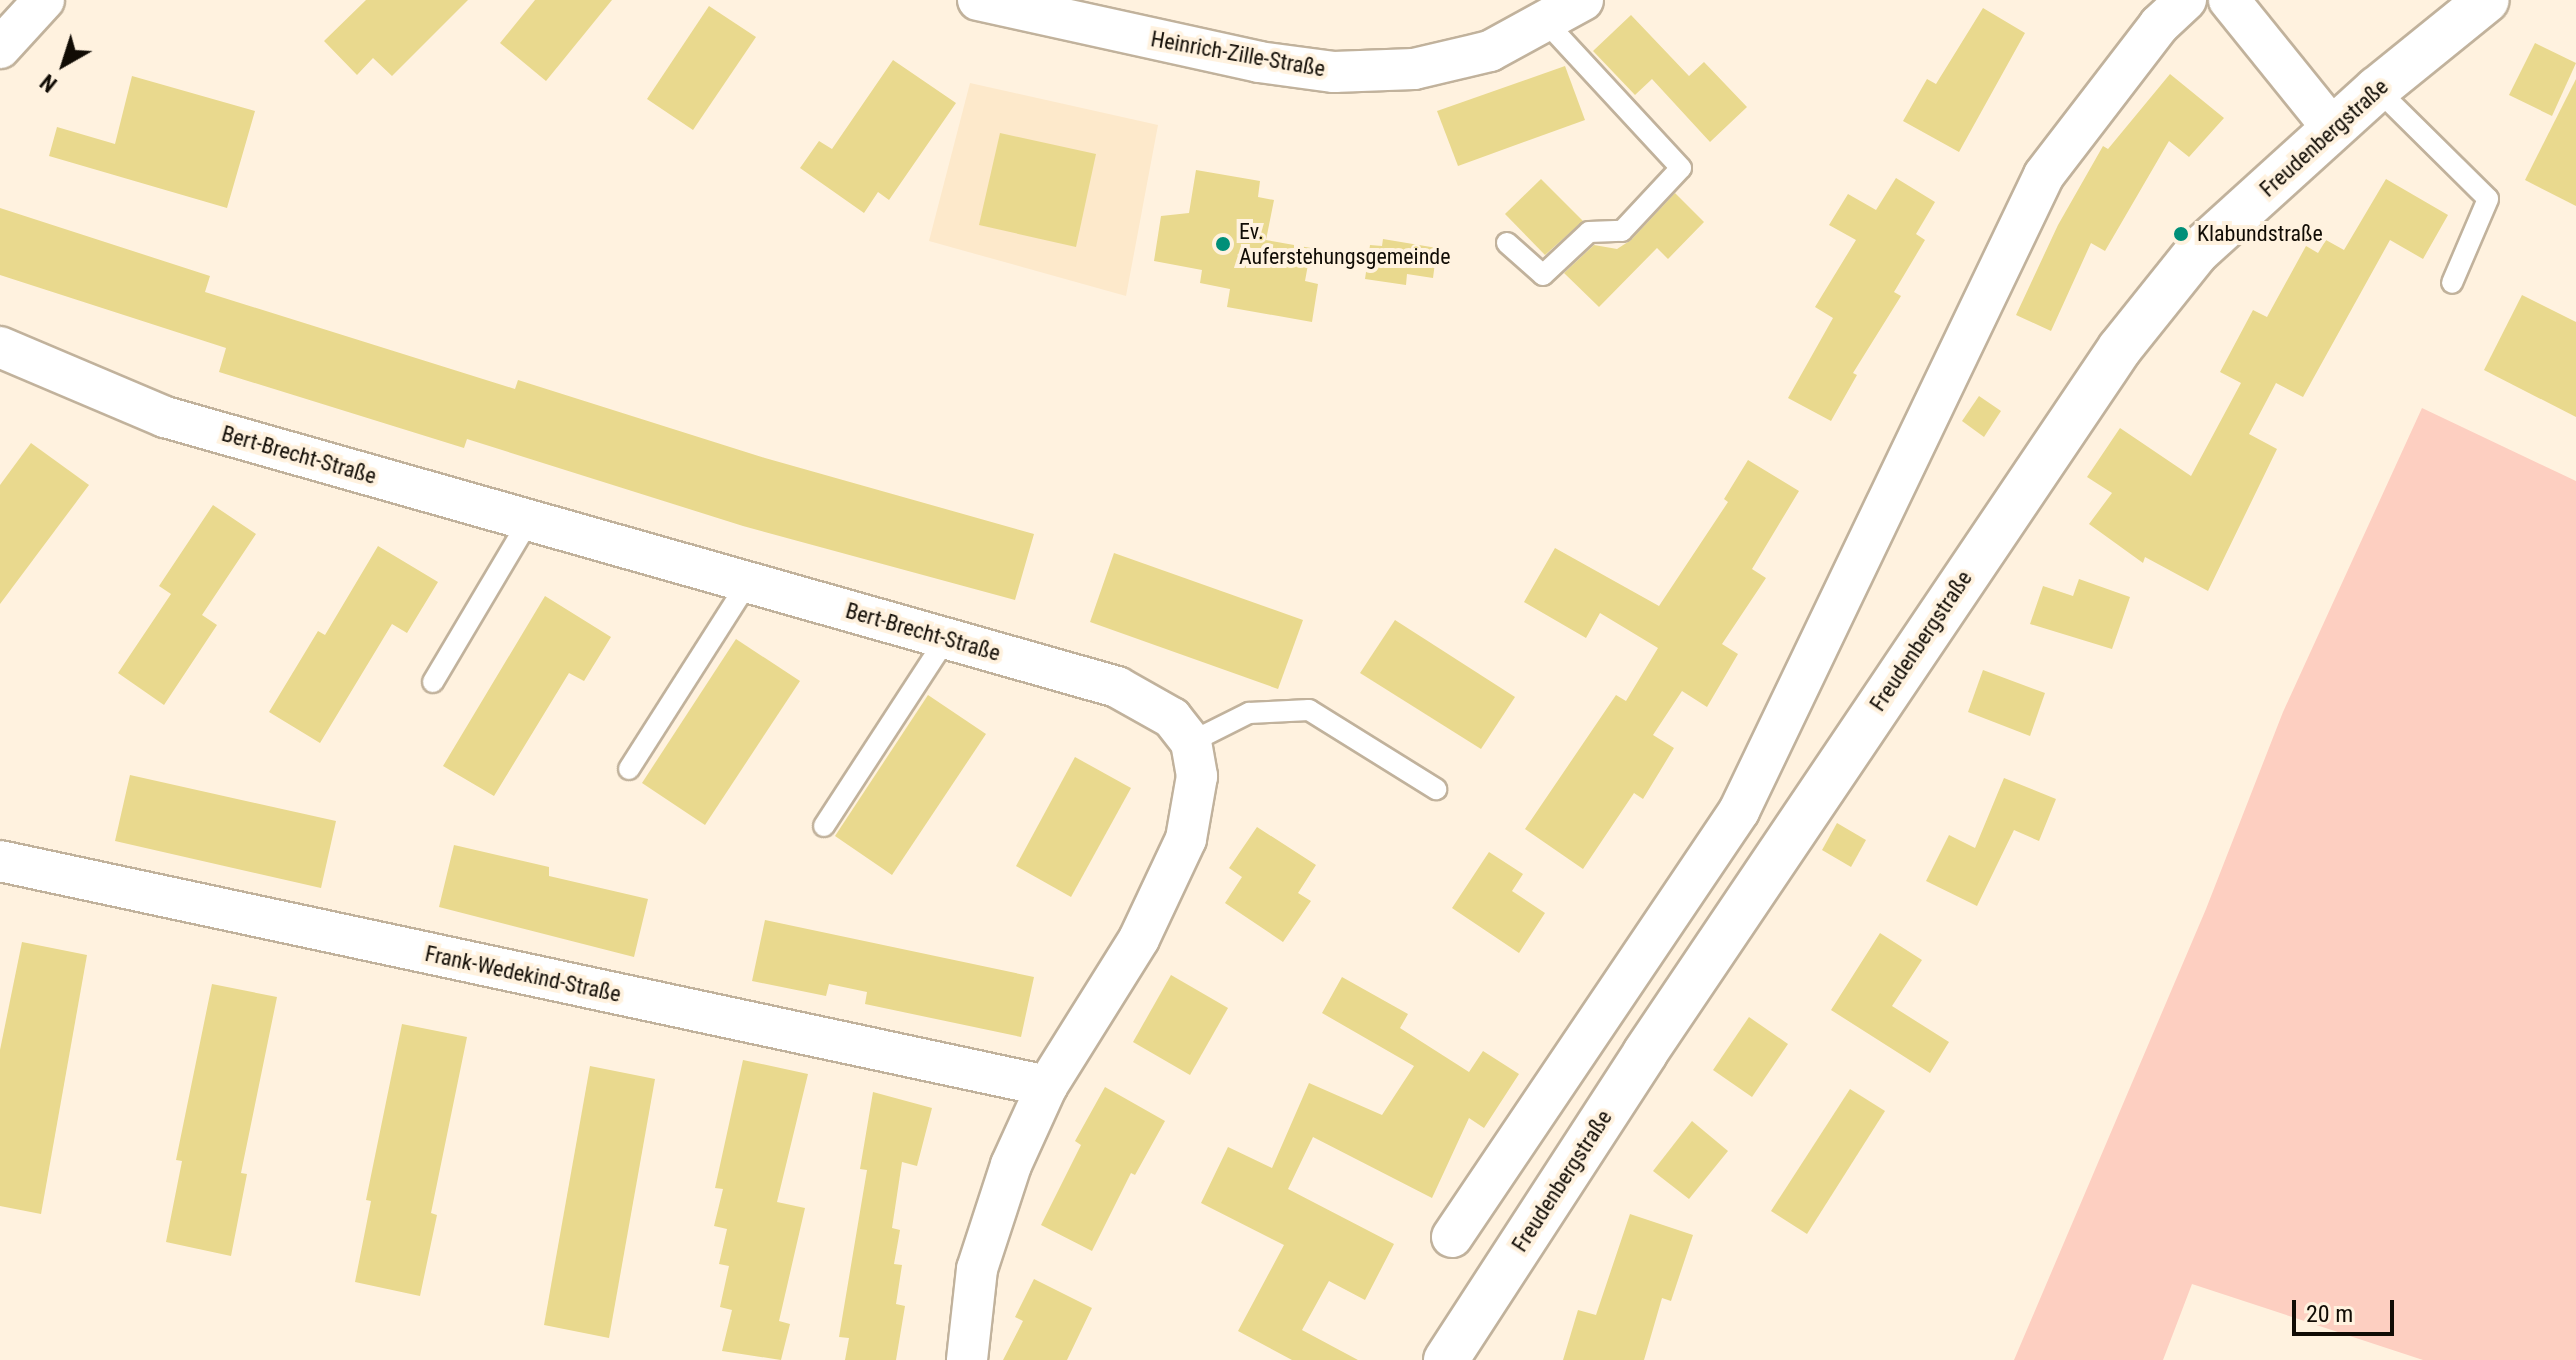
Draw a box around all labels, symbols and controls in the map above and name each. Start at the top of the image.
north arrow [24,24,104,104]
street label: Heinrich-Zille-Straße [1149,26,1327,82]
text: N [35,69,62,97]
street label: Freudenbergstraße [2254,74,2394,202]
place label: Ev. Auferstehungsgemeinde [1239,218,1451,270]
place label: Klabundstraße [2197,221,2323,247]
marker: Klabundstraße [2172,225,2190,243]
marker: Ev. Auferstehungsgemeinde [1214,235,1232,253]
street label: Bert-Brecht-Straße [219,420,379,490]
street label: Freudenbergstraße [1864,566,1978,716]
street label: Bert-Brecht-Straße [843,597,1003,667]
street label: Frank-Wedekind-Straße [423,940,623,1008]
street label: Freudenbergstraße [1506,1105,1618,1257]
scale bar [2296,1284,2398,1334]
text: 20 m [2306,1300,2353,1328]

